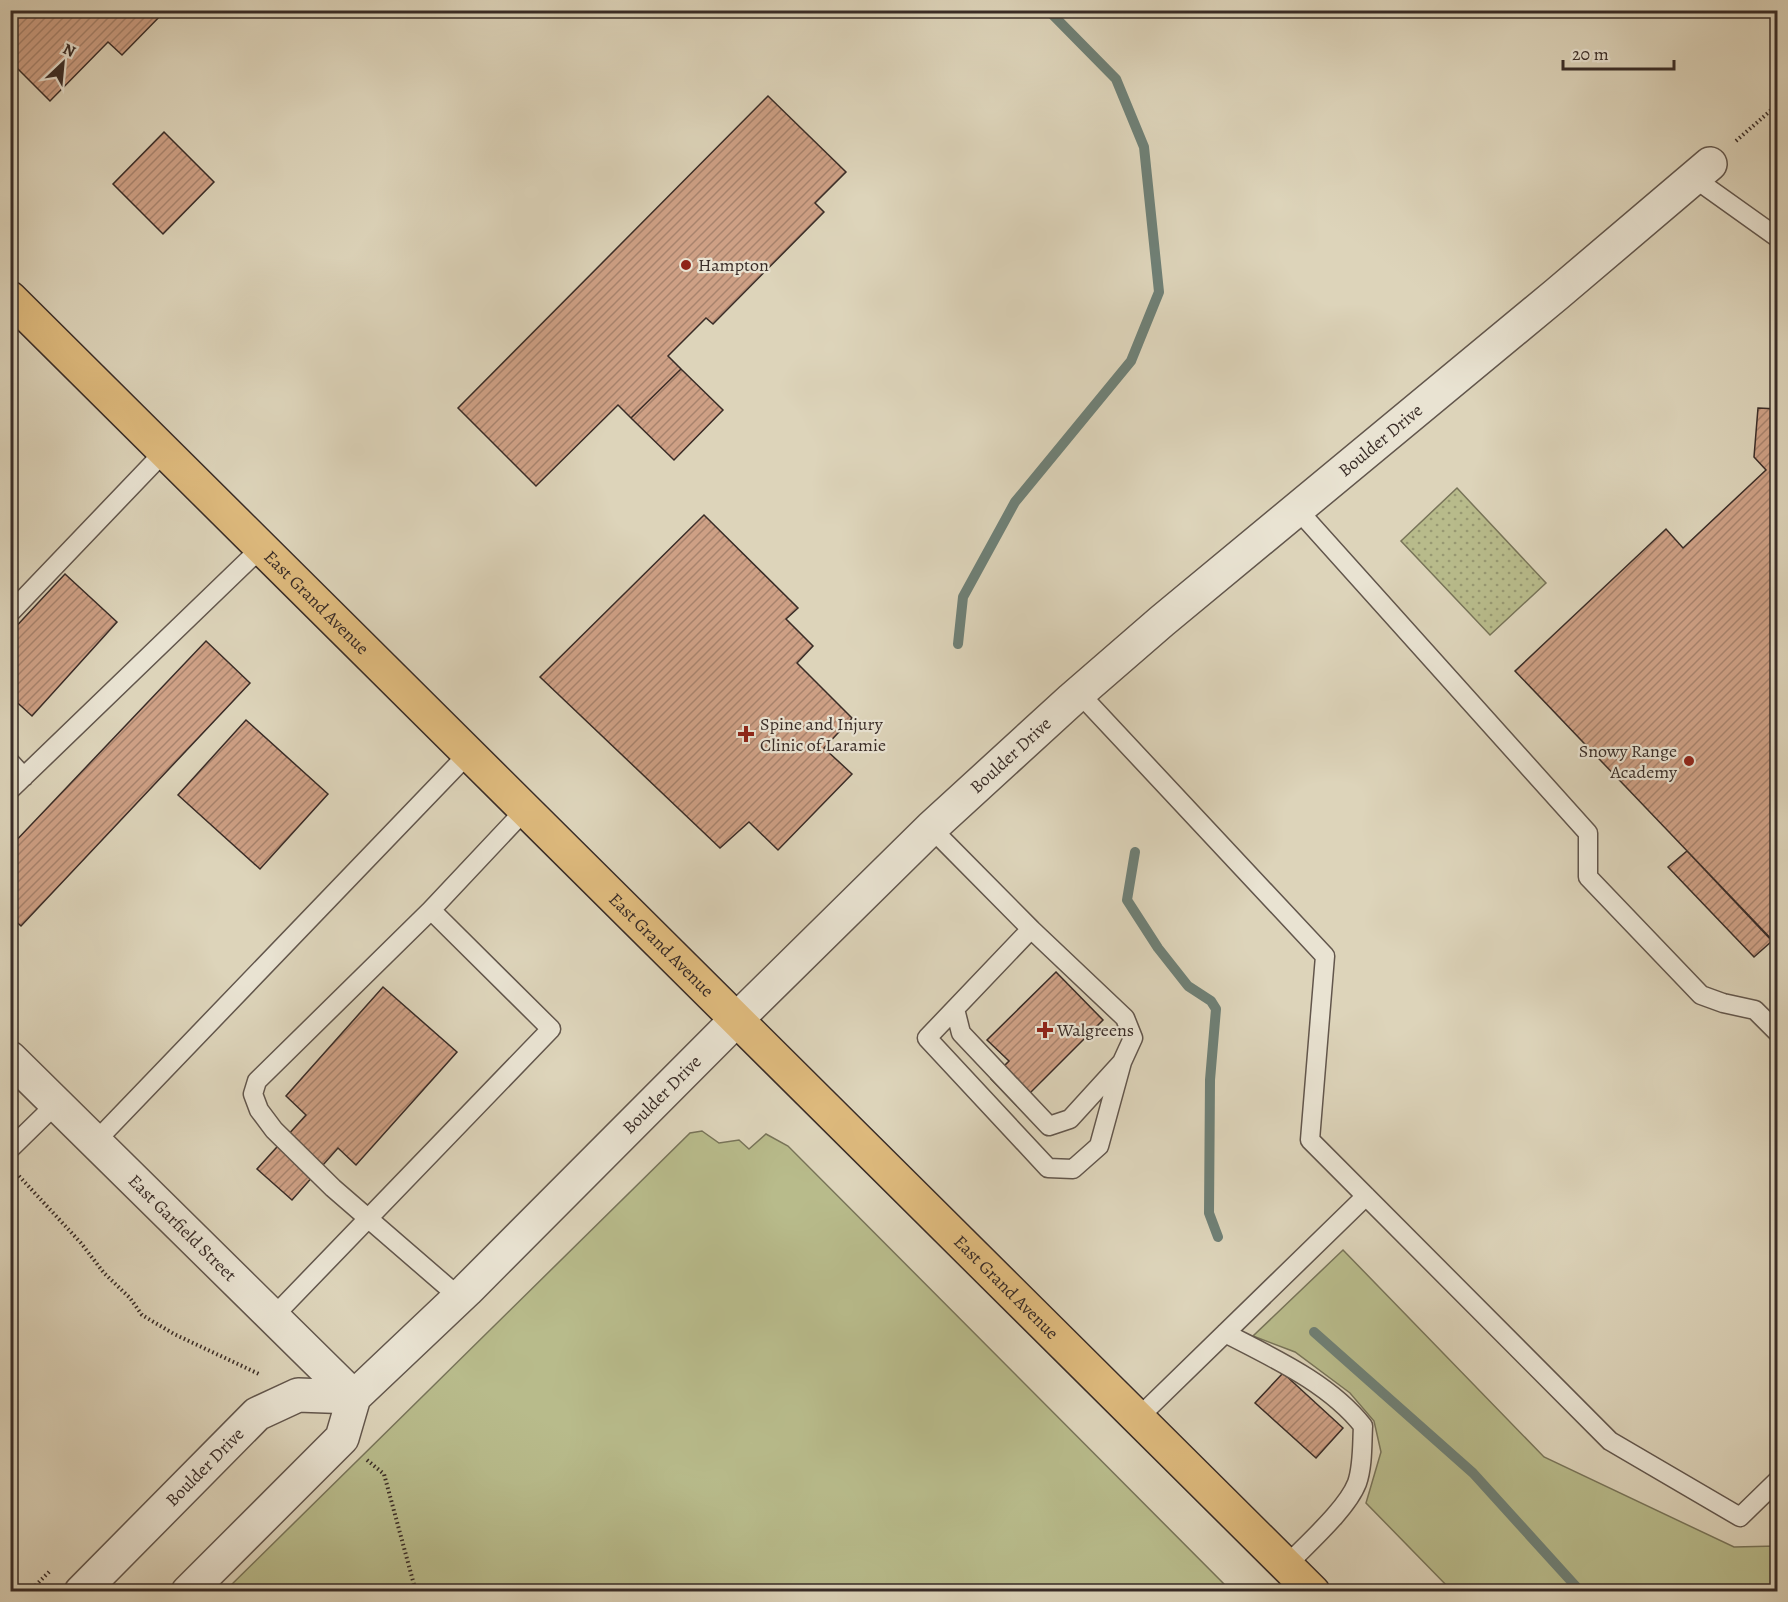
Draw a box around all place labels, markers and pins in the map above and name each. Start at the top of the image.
place label: Hampton [698,253,769,277]
marker: Hampton [679,258,693,272]
place label: Spine and Injury Clinic of Laramie [760,712,886,757]
marker: Spine and Injury Clinic of Laramie [737,725,755,743]
place label: Snowy Range Academy [1579,739,1678,784]
marker: Snowy Range Academy [1682,754,1696,768]
place label: Walgreens [1056,1018,1134,1042]
marker: Walgreens [1038,1023,1052,1037]

